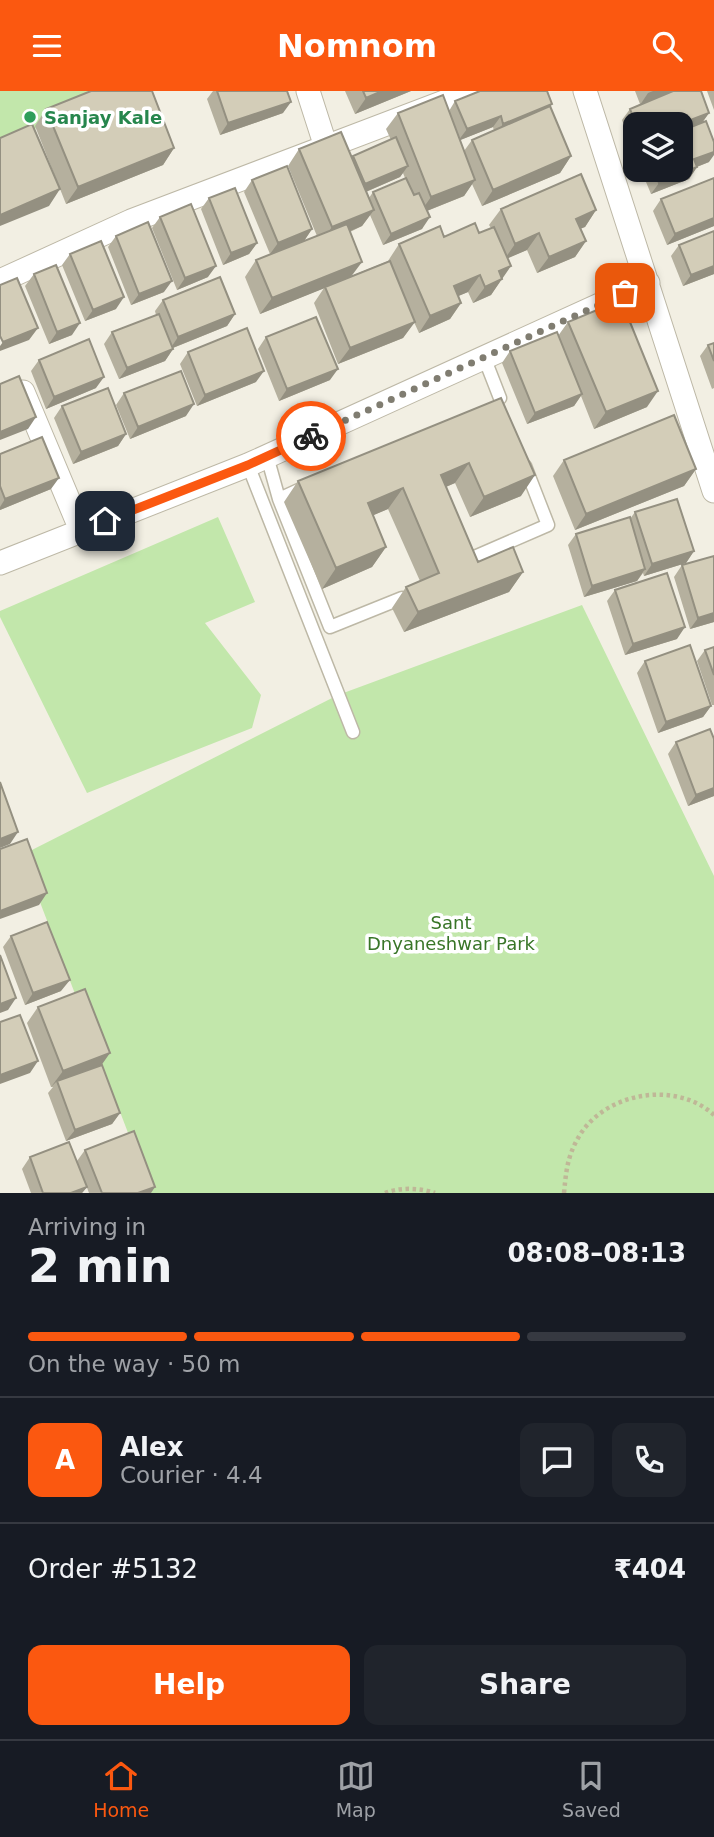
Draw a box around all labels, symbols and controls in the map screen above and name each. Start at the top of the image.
icon: menu [28,27,66,65]
text: Nomnom [277,27,437,65]
icon: search [648,27,686,65]
place label: Sanjay Kale [44,107,162,128]
marker: Sanjay Kale [22,109,38,125]
map controls [623,112,693,182]
button: layers [623,112,693,182]
pin [595,263,655,323]
icon: bag [606,274,644,312]
courier [276,401,346,471]
icon: bike [292,417,330,455]
pin [75,491,135,551]
icon: home [86,502,124,540]
park label: Sant Dnyaneshwar Park [367,912,536,954]
text: Arriving in [28,1214,146,1240]
text: 08:08–08:13 [507,1238,686,1268]
text: 2 min [28,1239,172,1293]
text: On the way · 50 m [28,1351,240,1377]
button: chat [520,1423,594,1497]
button: phone [612,1423,686,1497]
text: Alex [120,1432,183,1462]
text: A [55,1445,75,1475]
text: Courier · 4.4 [120,1462,263,1488]
text: Order #5132 [28,1554,198,1584]
text: ₹404 [614,1554,686,1584]
button: Help [28,1645,350,1725]
button: Share [364,1645,686,1725]
tab: Home [93,1757,149,1821]
tab: Map [336,1757,376,1821]
tab: Saved [562,1757,621,1821]

